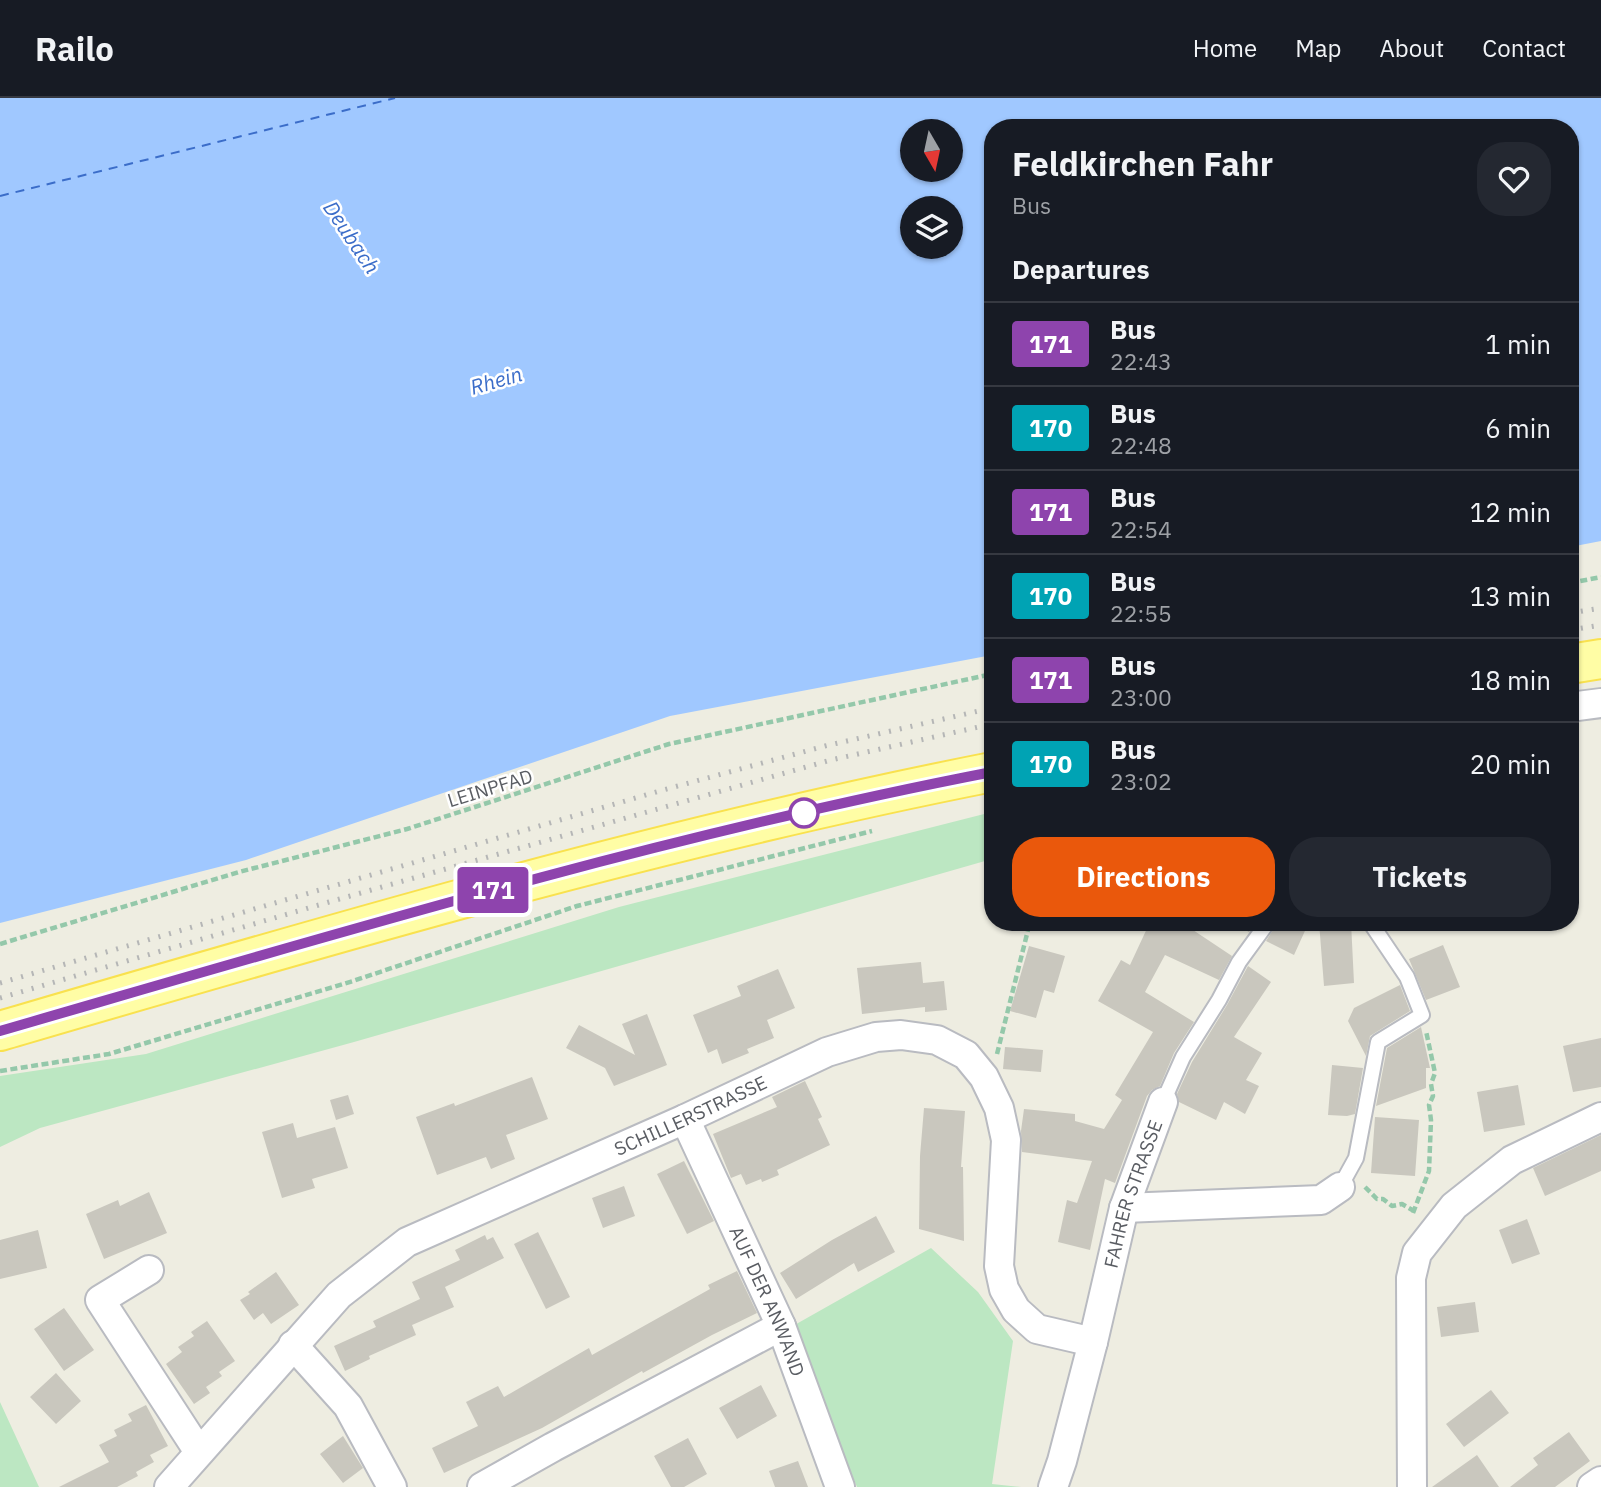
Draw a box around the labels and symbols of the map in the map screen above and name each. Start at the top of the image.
north arrow [900,119,962,182]
water label: Deubach [317,195,387,279]
water label: Rhein [467,359,525,401]
street label: LEINPFAD [444,764,536,812]
unlabelled marker [789,798,819,828]
line badge: 171 [453,867,533,913]
street label: SCHILLERSTRASSE [610,1070,771,1161]
street label: FAHRER STRASSE [1099,1116,1167,1270]
street label: AUF DER ANWAND [724,1222,810,1379]

